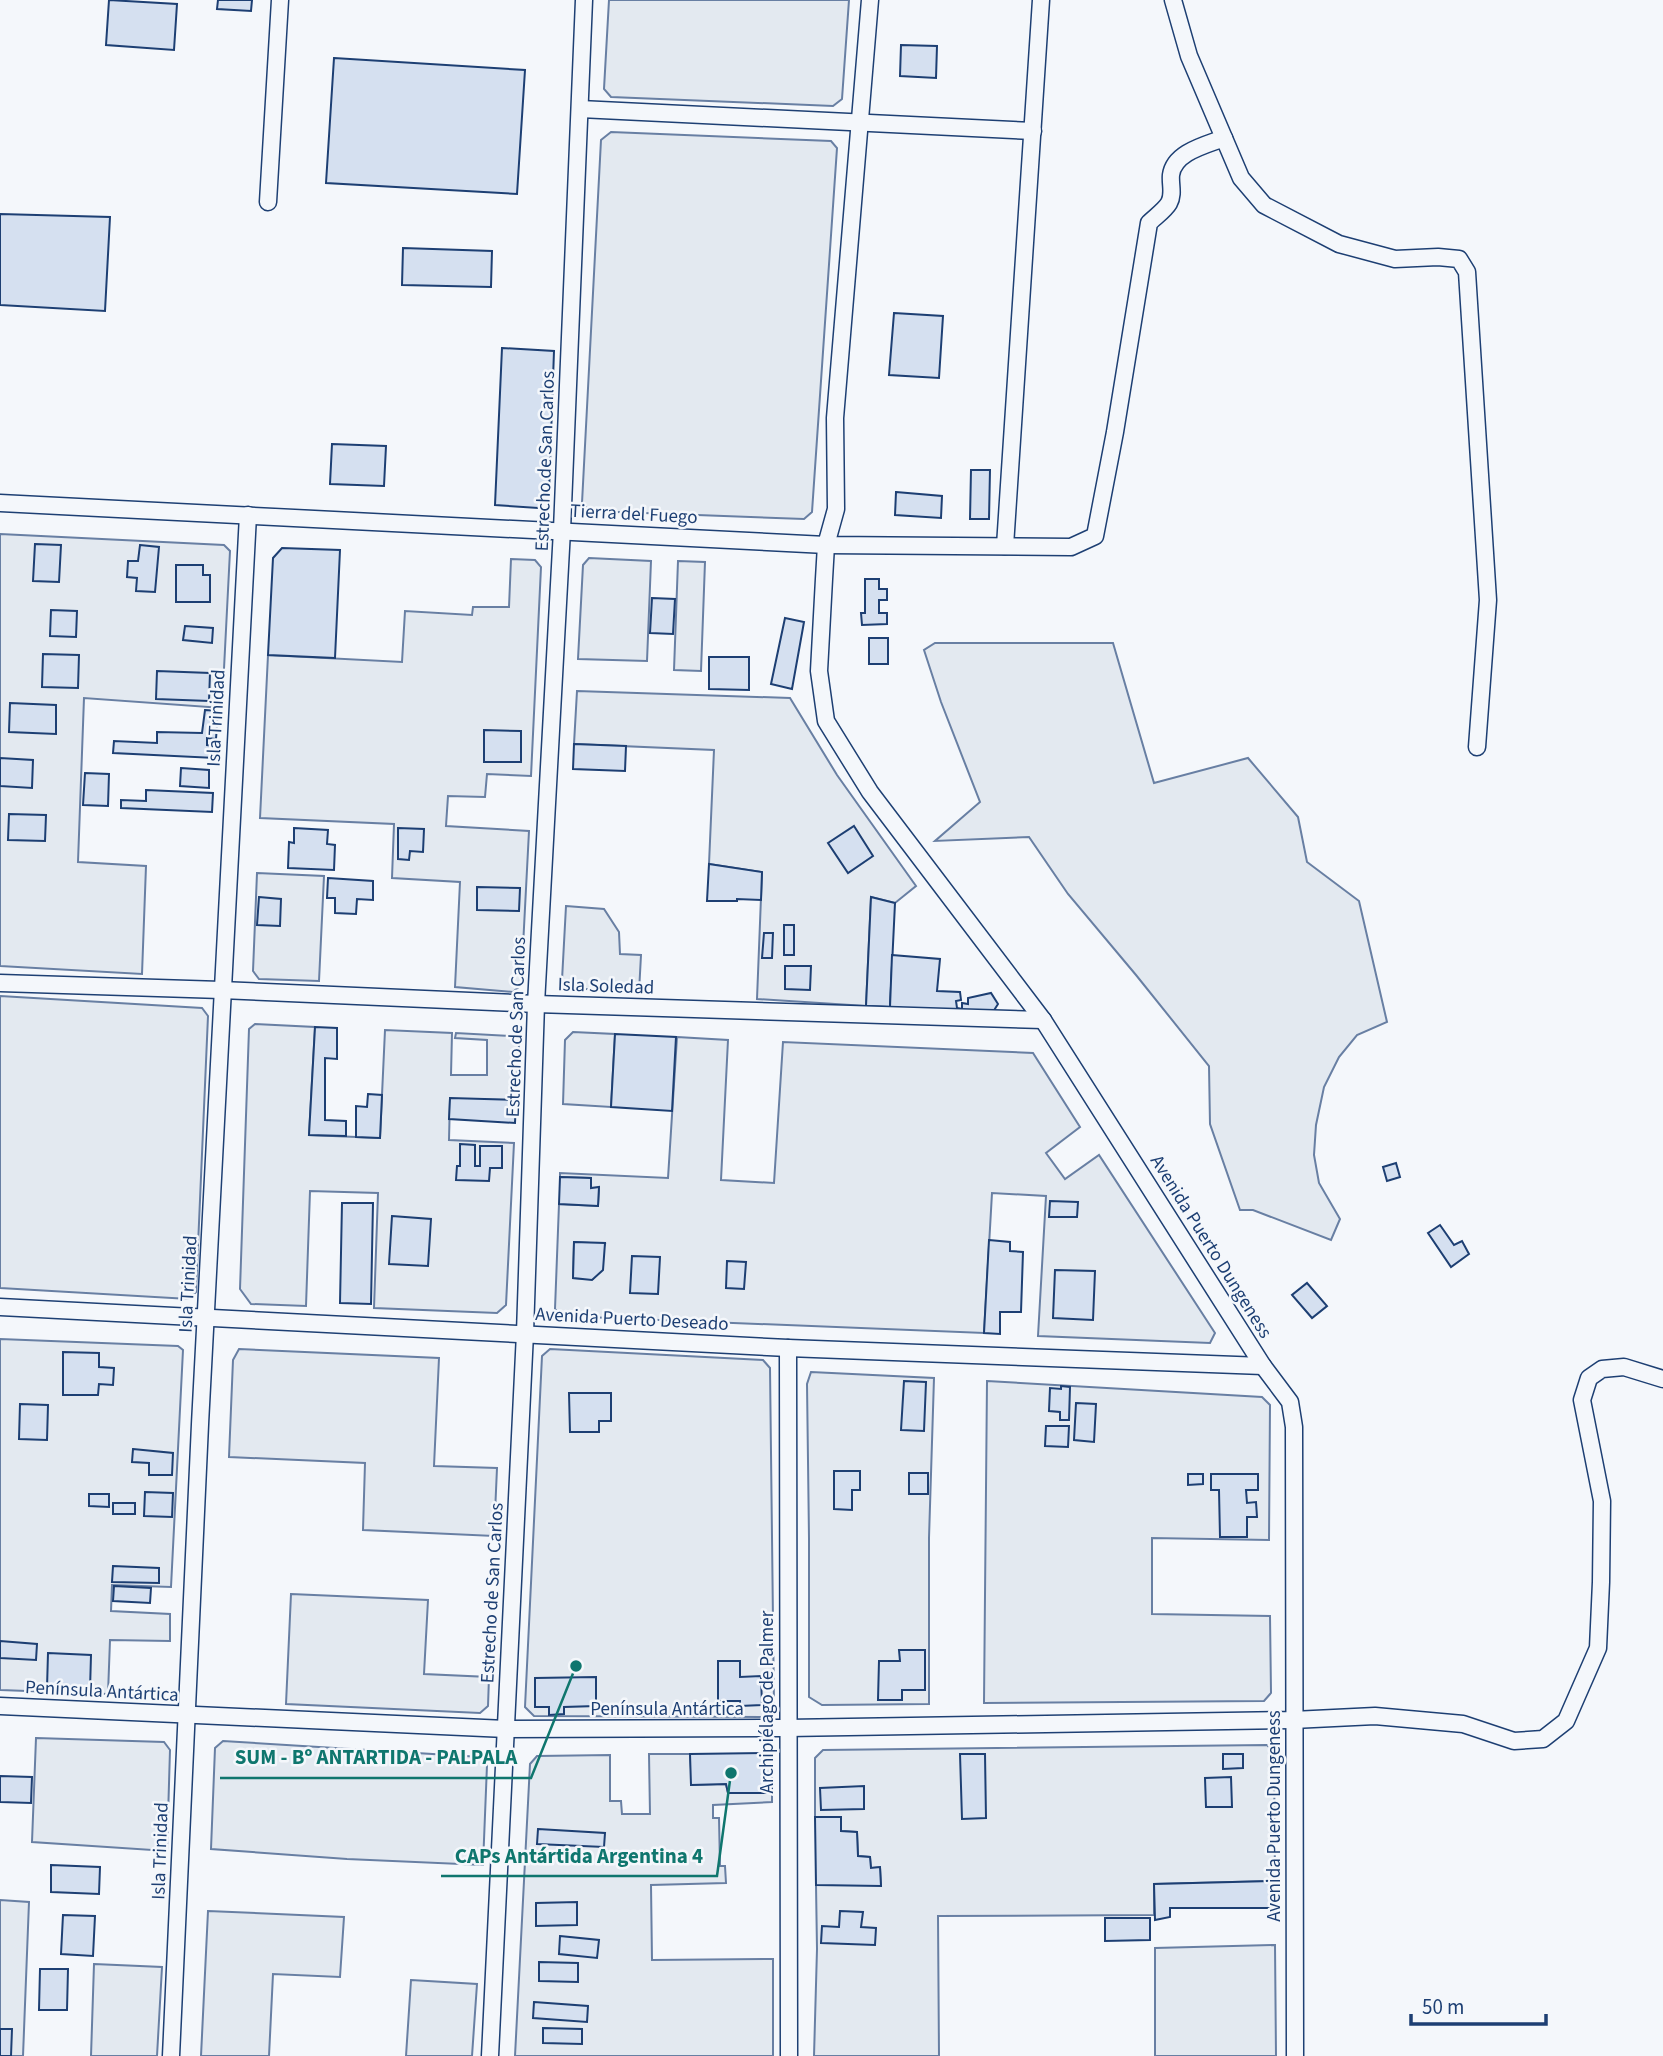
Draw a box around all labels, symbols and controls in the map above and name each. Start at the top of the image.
street label: Estrecho de San Carlos [529,370,562,552]
street label: Tierra del Fuego [570,498,698,531]
street label: Isla Trinidad [200,669,233,767]
street label: Estrecho de San Carlos [500,936,533,1118]
street label: Isla Soledad [557,971,655,1002]
street label: Avenida Puerto Dungeness [1143,1150,1278,1344]
street label: Isla Trinidad [172,1235,205,1333]
street label: Avenida Puerto Deseado [535,1301,729,1338]
street label: Estrecho de San Carlos [474,1502,511,1684]
street label: Archipiélago de Palmer [754,1610,781,1793]
street label: Península Antártica [24,1674,179,1709]
street label: Península Antártica [590,1696,744,1723]
street label: Avenida Puerto Dungeness [1261,1710,1288,1922]
callout: SUM - Bº ANTARTIDA - PALPALA [220,1736,531,1778]
text: SUM - Bº ANTARTIDA - PALPALA [235,1742,518,1772]
street label: Isla Trinidad [145,1802,176,1900]
callout: CAPs Antártida Argentina 4 [441,1834,717,1876]
text: CAPs Antártida Argentina 4 [455,1841,703,1871]
scale bar [1411,1982,1546,2026]
text: 50 m [1422,1992,1464,2022]

